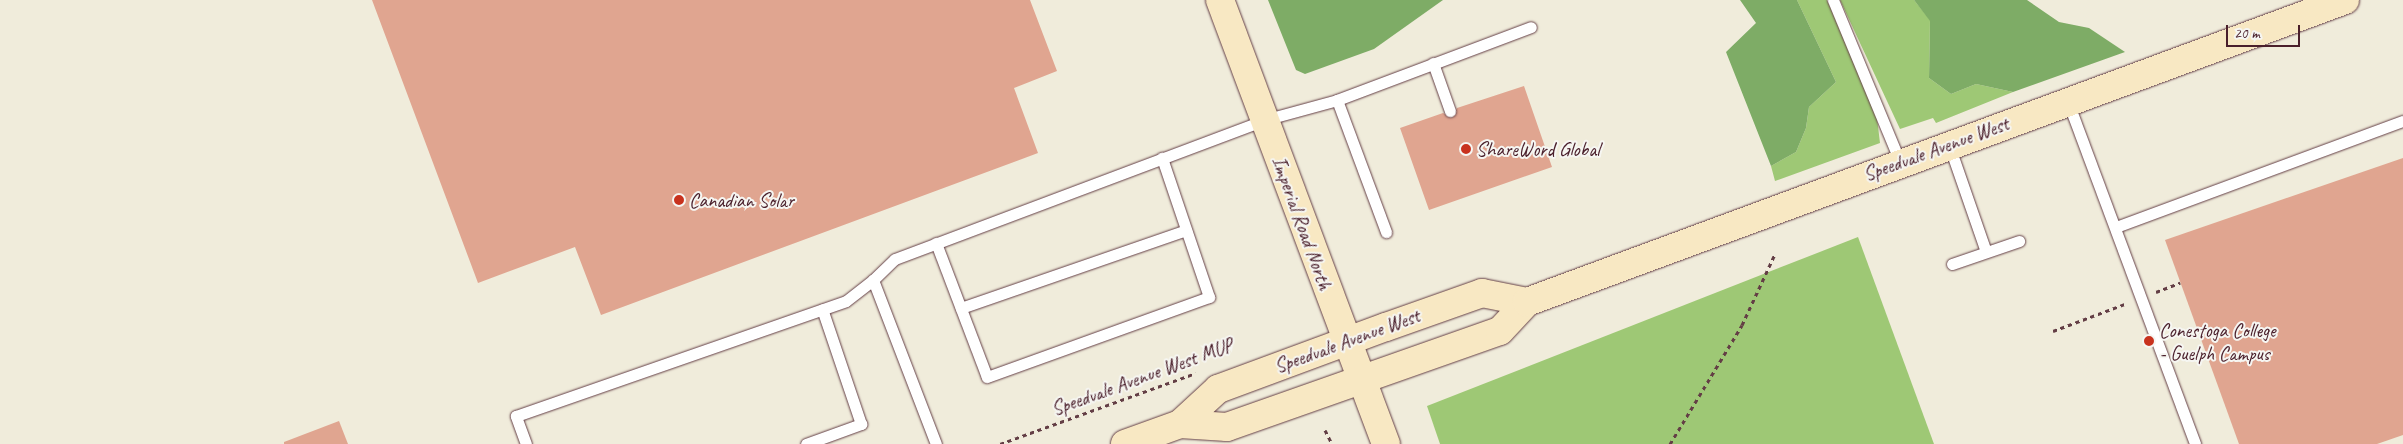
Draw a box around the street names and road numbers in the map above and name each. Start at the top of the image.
street label: Speedvale Avenue West [1860,112,2012,186]
street label: Imperial Road North [1267,153,1337,293]
street label: Speedvale Avenue West [1271,304,1423,378]
street label: Speedvale Avenue West MUP [1048,333,1236,421]

